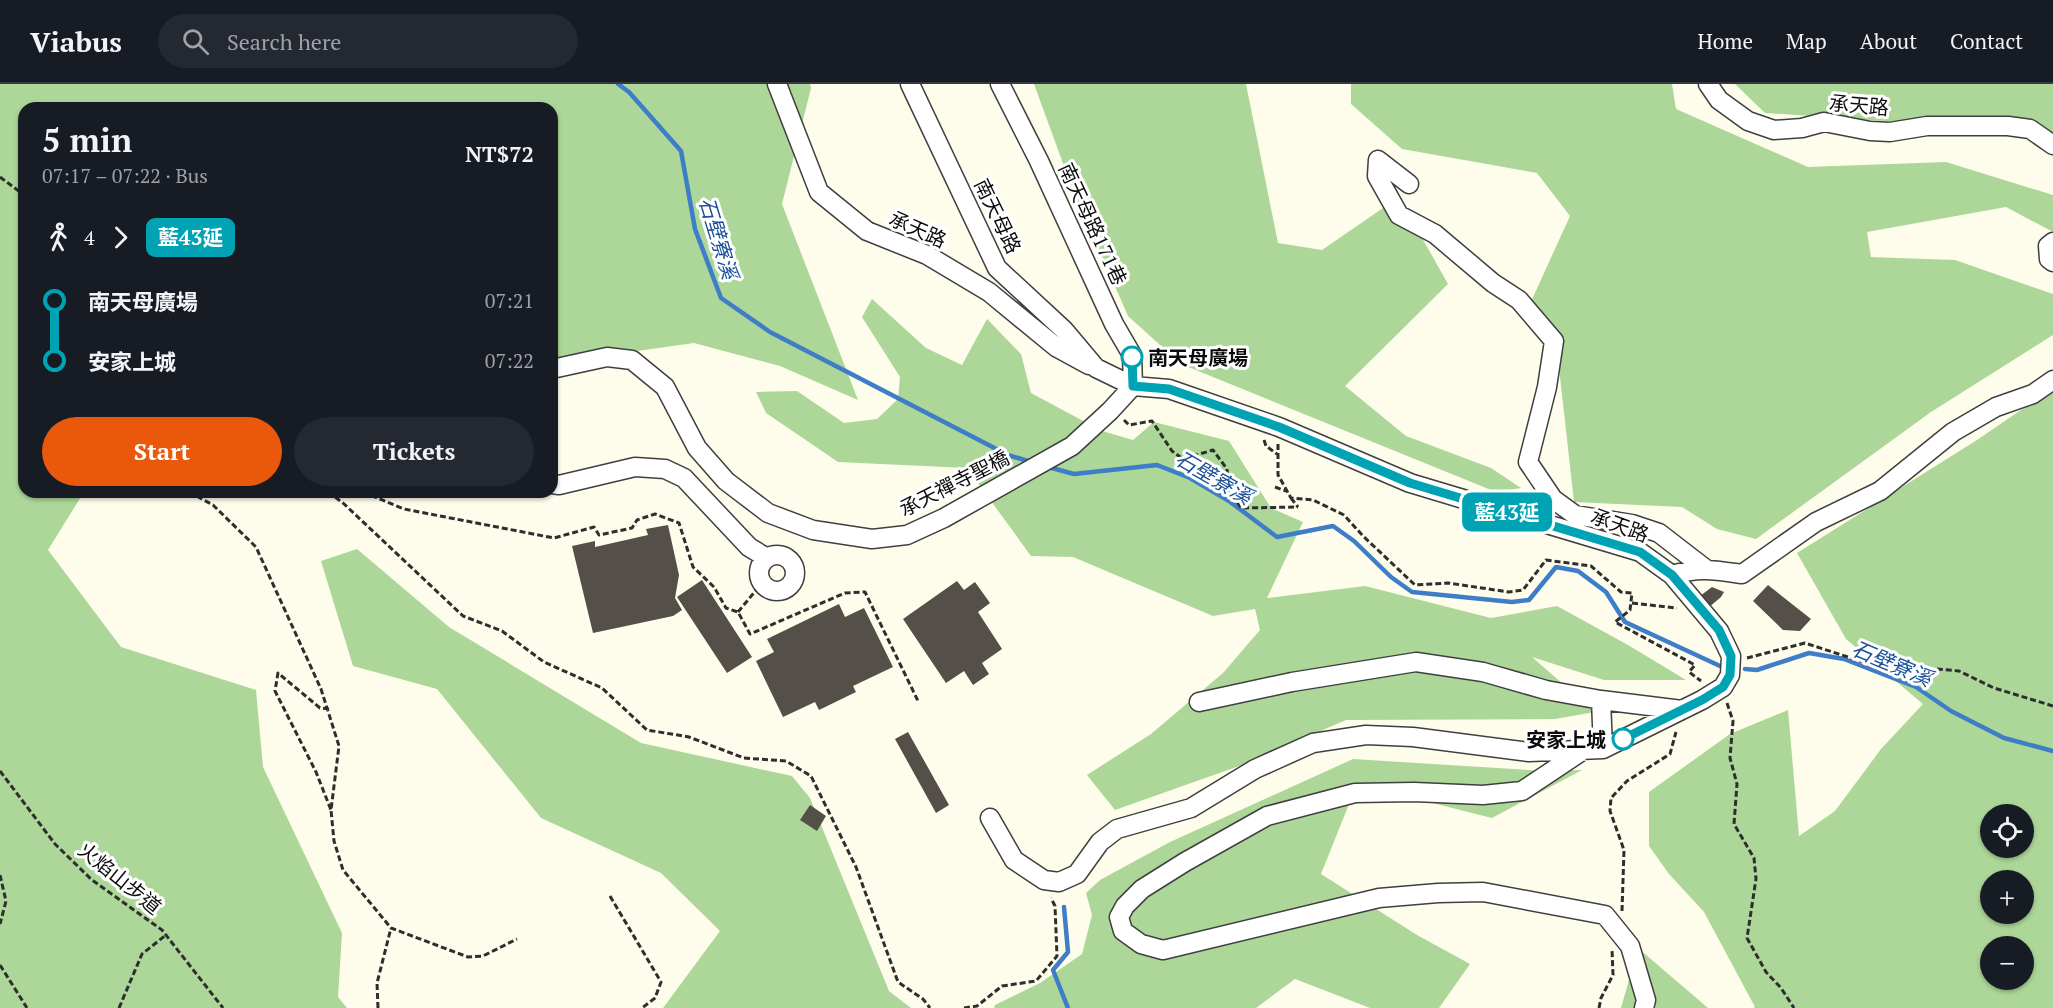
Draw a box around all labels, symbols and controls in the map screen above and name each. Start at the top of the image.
search box [158,14,578,68]
text: Viabus [30,23,122,60]
icon: search [179,25,212,58]
text: Search here [227,27,341,56]
text: Home [1697,27,1753,55]
text: Map [1786,27,1827,55]
text: About [1860,27,1917,55]
text: Contact [1950,27,2023,55]
street label: 承天路 [1828,89,1890,121]
text: 5 min [42,118,132,161]
text: NT$72 [465,139,534,168]
street label: 南天母路171巷 [1053,158,1133,290]
text: 07:17 – 07:22 · Bus [42,162,208,189]
street label: 南天母路 [968,174,1028,258]
water label: 石壁寮溪 [693,194,746,285]
street label: 承天路 [885,204,951,254]
icon: walk [42,221,75,254]
icon: forward [104,221,137,254]
text: 藍43延 [158,223,223,251]
text: 4 [84,224,95,251]
text: 南天母廣場 [88,287,198,316]
text: 07:21 [485,287,534,314]
place label: 南天母廣場 [1148,344,1248,371]
marker: 南天母廣場 [1121,346,1143,368]
text: 安家上城 [88,347,176,376]
text: 07:22 [485,347,534,374]
button: Start [42,417,282,486]
button: Tickets [294,417,534,486]
street label: 承天禪寺聖橋 [894,444,1014,522]
water label: 石壁寮溪 [1171,444,1260,512]
line badge: 藍43延 [1465,492,1549,532]
text: 藍43延 [1474,498,1540,526]
street label: 承天路 [1587,502,1653,548]
water label: 石壁寮溪 [1848,634,1939,693]
place label: 安家上城 [1526,726,1606,753]
marker: 安家上城 [1612,728,1634,750]
map controls [1980,804,2034,990]
button: locate [1980,804,2034,858]
street label: 火焰山步道 [73,836,167,920]
button: + [1980,870,2034,924]
button: − [1980,936,2034,990]

